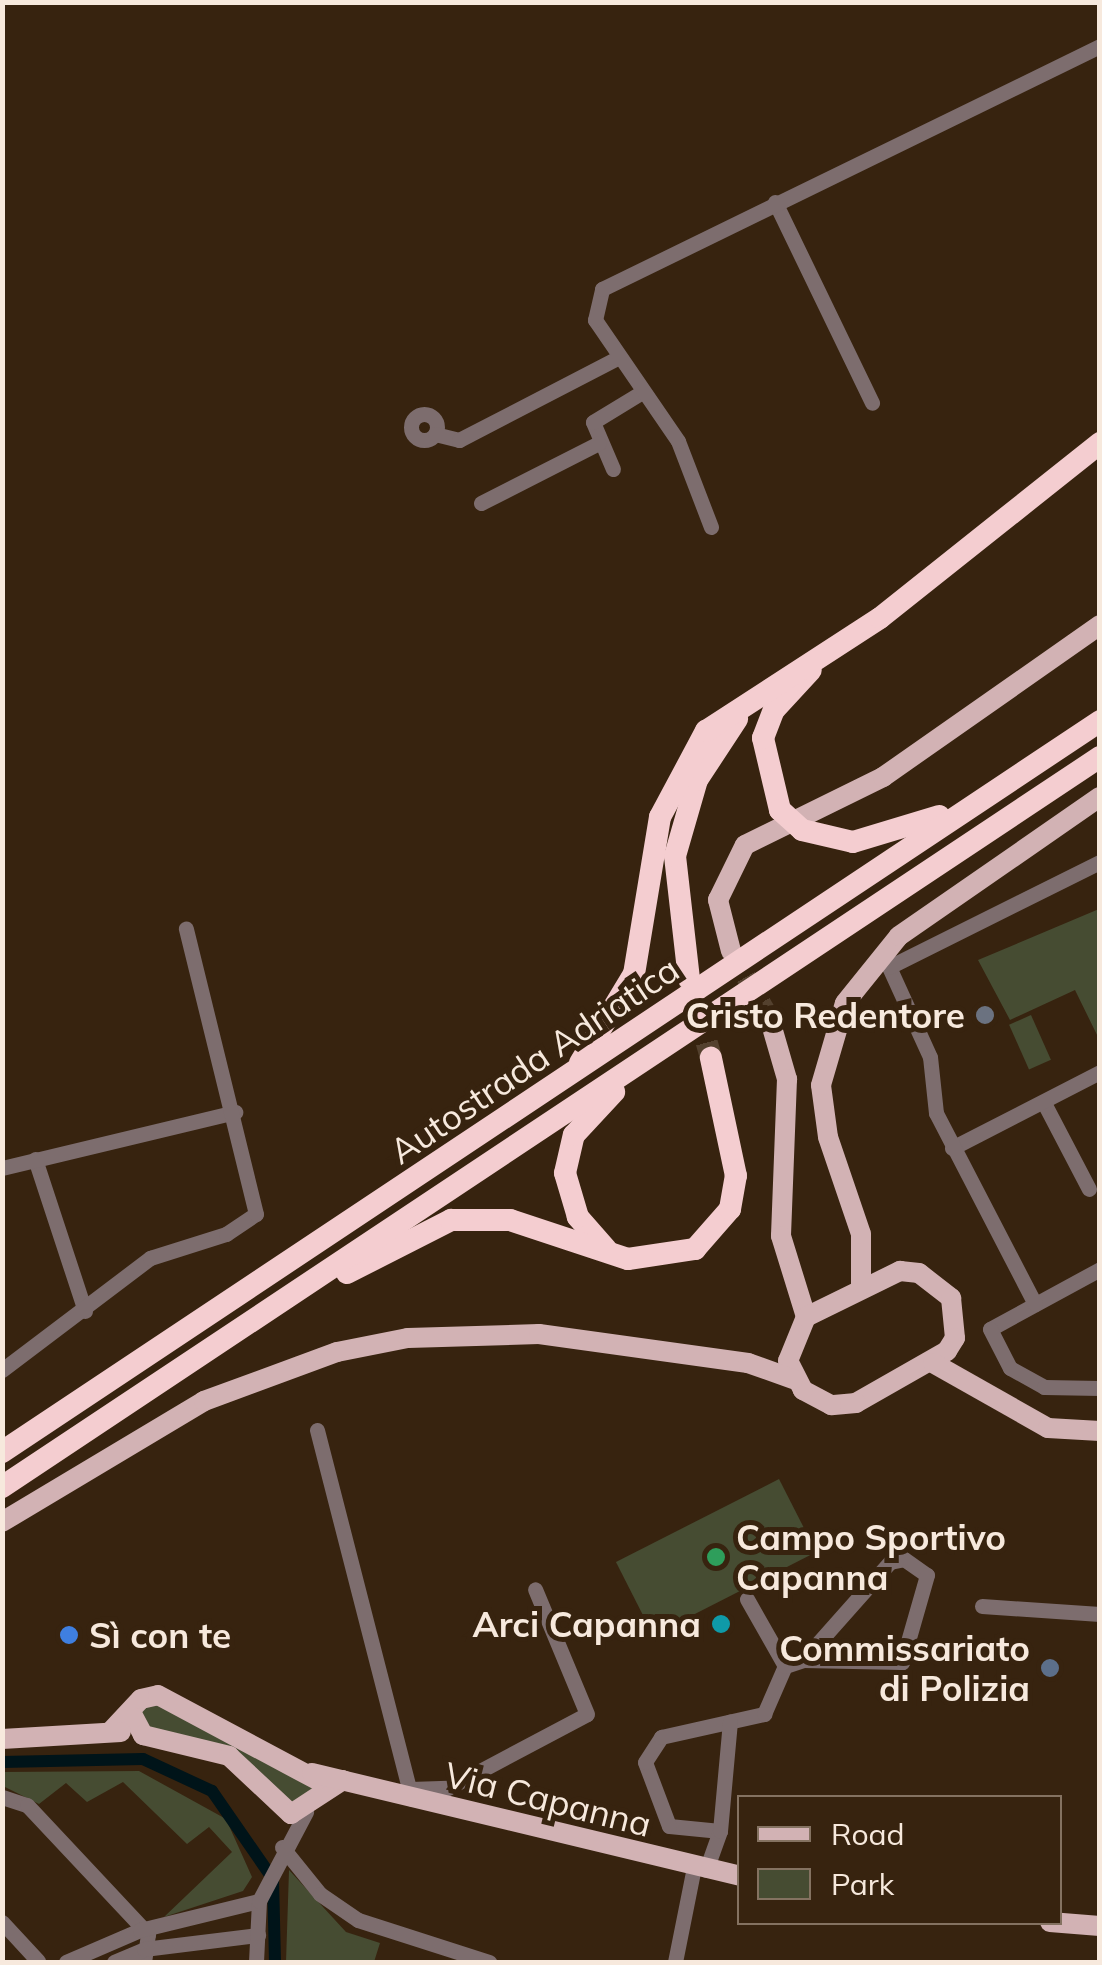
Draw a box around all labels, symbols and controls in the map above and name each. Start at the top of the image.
street label: Autostrada Adriatica [382,948,686,1172]
place label: Cristo Redentore [686,994,965,1036]
marker: Cristo Redentore [974,1004,996,1026]
place label: Campo Sportivo Capanna [736,1516,1006,1598]
marker: Campo Sportivo Capanna [705,1546,727,1568]
place label: Arci Capanna [473,1603,701,1645]
marker: Arci Capanna [710,1613,732,1635]
place label: Sì con te [89,1614,231,1656]
marker: Sì con te [58,1624,80,1646]
place label: Commissariato di Polizia [779,1627,1030,1709]
marker: Commissariato di Polizia [1039,1657,1061,1679]
street label: Via Capanna [440,1753,656,1845]
legend [737,1795,1062,1925]
text: Road [831,1815,905,1853]
text: Park [831,1865,894,1903]

